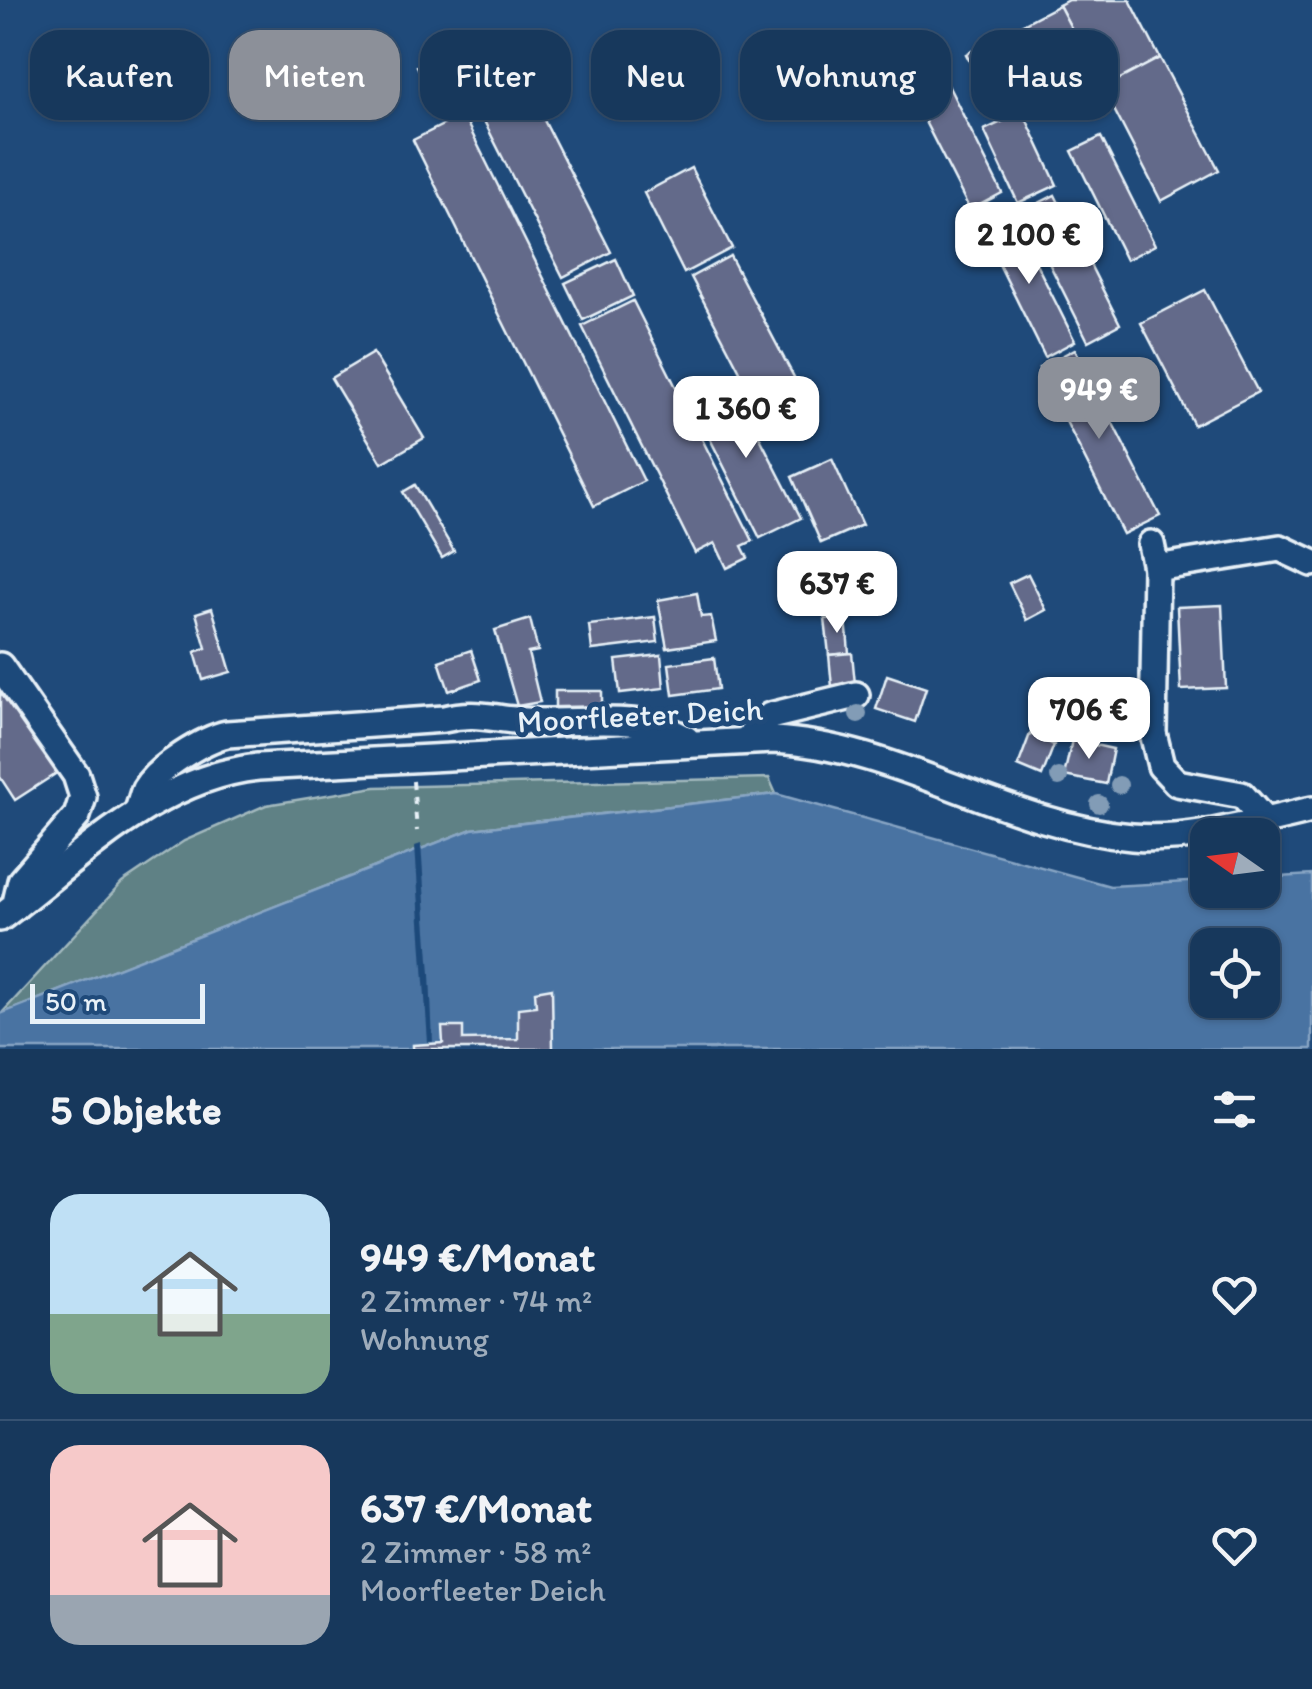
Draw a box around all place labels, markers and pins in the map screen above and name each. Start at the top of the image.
pin: 2 100 € [937,202,1121,287]
pin: 949 € [1029,357,1169,442]
pin: 1 360 € [654,376,838,461]
pin: 637 € [767,551,907,636]
pin: 706 € [1019,677,1159,762]

